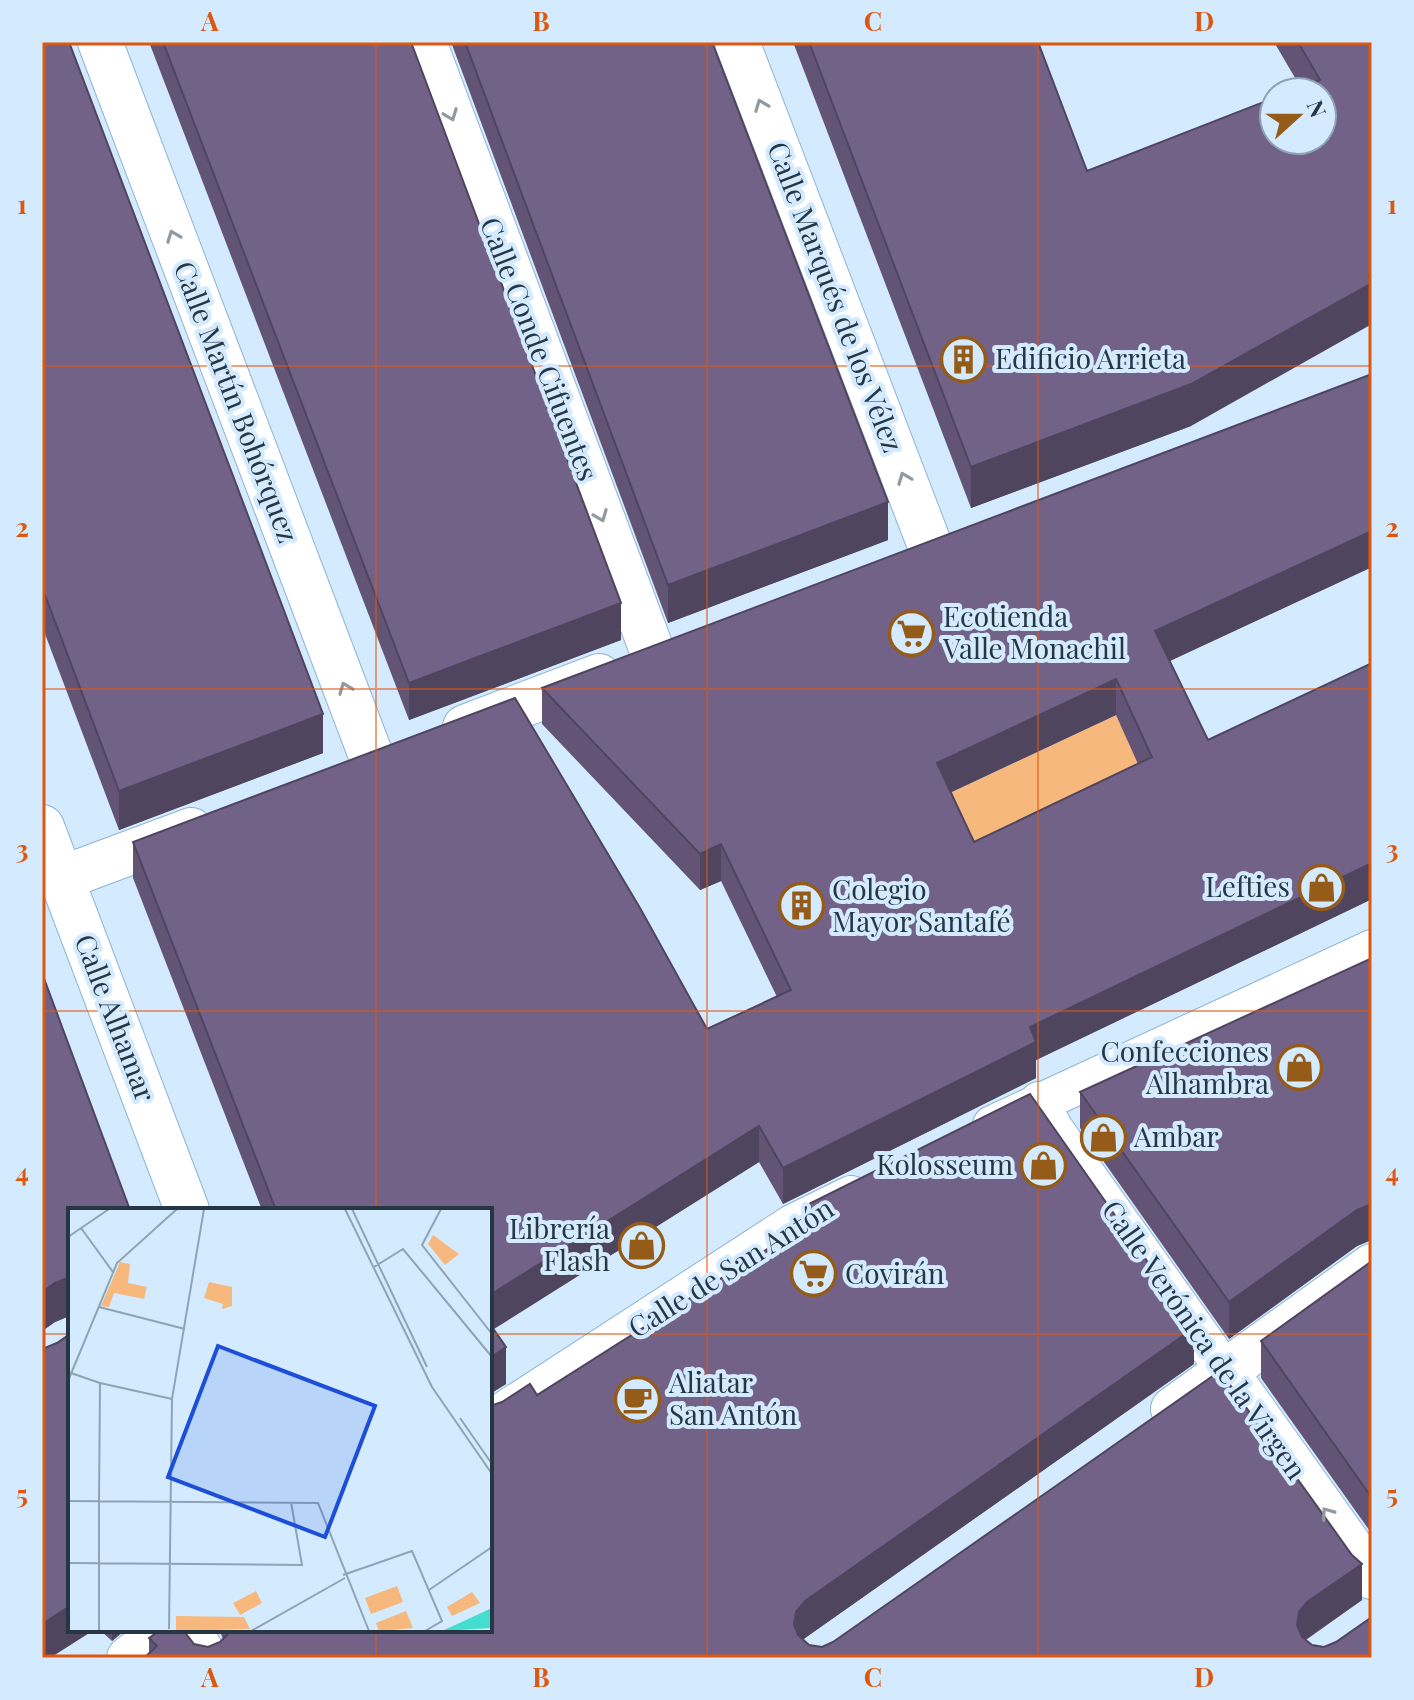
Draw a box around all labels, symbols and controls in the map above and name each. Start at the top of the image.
text: A [200,3,219,38]
text: B [532,3,550,38]
text: C [864,3,882,38]
text: D [1194,3,1214,38]
north arrow [1258,76,1338,156]
text: N [1301,96,1334,121]
one-way arrow [754,99,771,113]
one-way arrow [441,107,458,121]
street label: Calle Marqués de los Vélez [760,136,913,457]
text: 1 [17,186,27,221]
text: 1 [1387,186,1397,221]
street label: Calle Conde Cifuentes [473,211,608,485]
one-way arrow [166,230,183,244]
street label: Calle Martín Bohórquez [167,256,308,547]
building icon: Edificio Arrieta [940,335,988,383]
place label: Edificio Arrieta [995,339,1186,376]
one-way arrow [897,472,914,486]
one-way arrow [591,508,608,522]
text: 2 [15,509,29,544]
text: 2 [1385,509,1399,544]
place label: Ecotienda Valle Monachil [942,597,1126,666]
supermarket icon: Ecotienda Valle Monachil [888,609,936,657]
one-way arrow [338,682,355,696]
text: 3 [16,831,28,866]
text: 3 [1386,831,1398,866]
shop icon: Lefties [1297,863,1345,911]
place label: Lefties [1205,867,1290,904]
place label: Colegio Mayor Santafé [832,870,1011,939]
building icon: Colegio Mayor Santafé [777,882,825,930]
street label: Calle Alhamar [68,928,165,1107]
place label: Confecciones Alhambra [1101,1032,1269,1101]
shop icon: Confecciones Alhambra [1276,1044,1324,1092]
shop icon: Ambar [1079,1113,1127,1161]
place label: Ambar [1133,1117,1219,1154]
shop icon: Kolosseum [1020,1141,1068,1189]
place label: Kolosseum [876,1145,1013,1182]
text: 4 [15,1154,29,1189]
text: 4 [1385,1154,1399,1189]
street label: Calle de San Antón [620,1188,840,1345]
street label: Calle Verónica de la Virgen [1095,1192,1316,1486]
inset map [68,1208,492,1632]
place label: Librería Flash [509,1209,611,1278]
shop icon: Librería Flash [617,1221,665,1269]
supermarket icon: Covirán [790,1250,838,1298]
place label: Covirán [845,1254,945,1291]
place label: Aliatar San Antón [668,1363,797,1432]
cafe icon: Aliatar San Antón [614,1375,662,1423]
text: 5 [16,1476,28,1511]
text: 5 [1386,1476,1398,1511]
one-way arrow [1322,1507,1337,1522]
text: A [200,1659,219,1694]
text: B [532,1659,550,1694]
text: C [864,1659,882,1694]
text: D [1194,1659,1214,1694]

